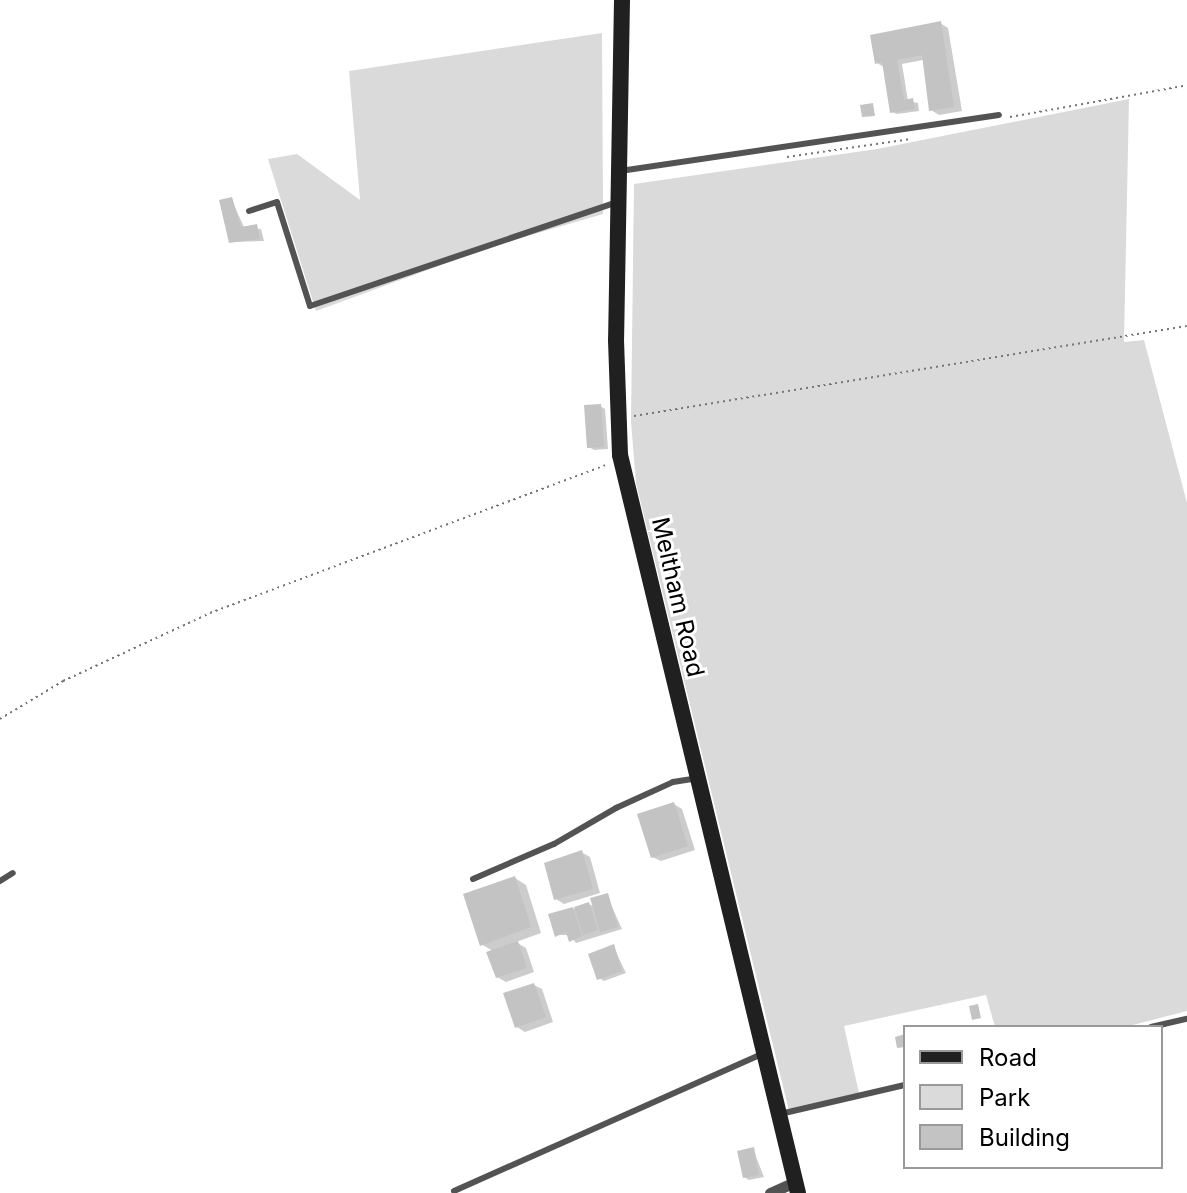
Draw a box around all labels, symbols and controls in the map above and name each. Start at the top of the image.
street label: Meltham Road [646,514,710,680]
legend [903,1025,1163,1169]
text: Road [979,1043,1037,1072]
text: Park [979,1083,1030,1112]
text: Building [979,1123,1070,1152]

